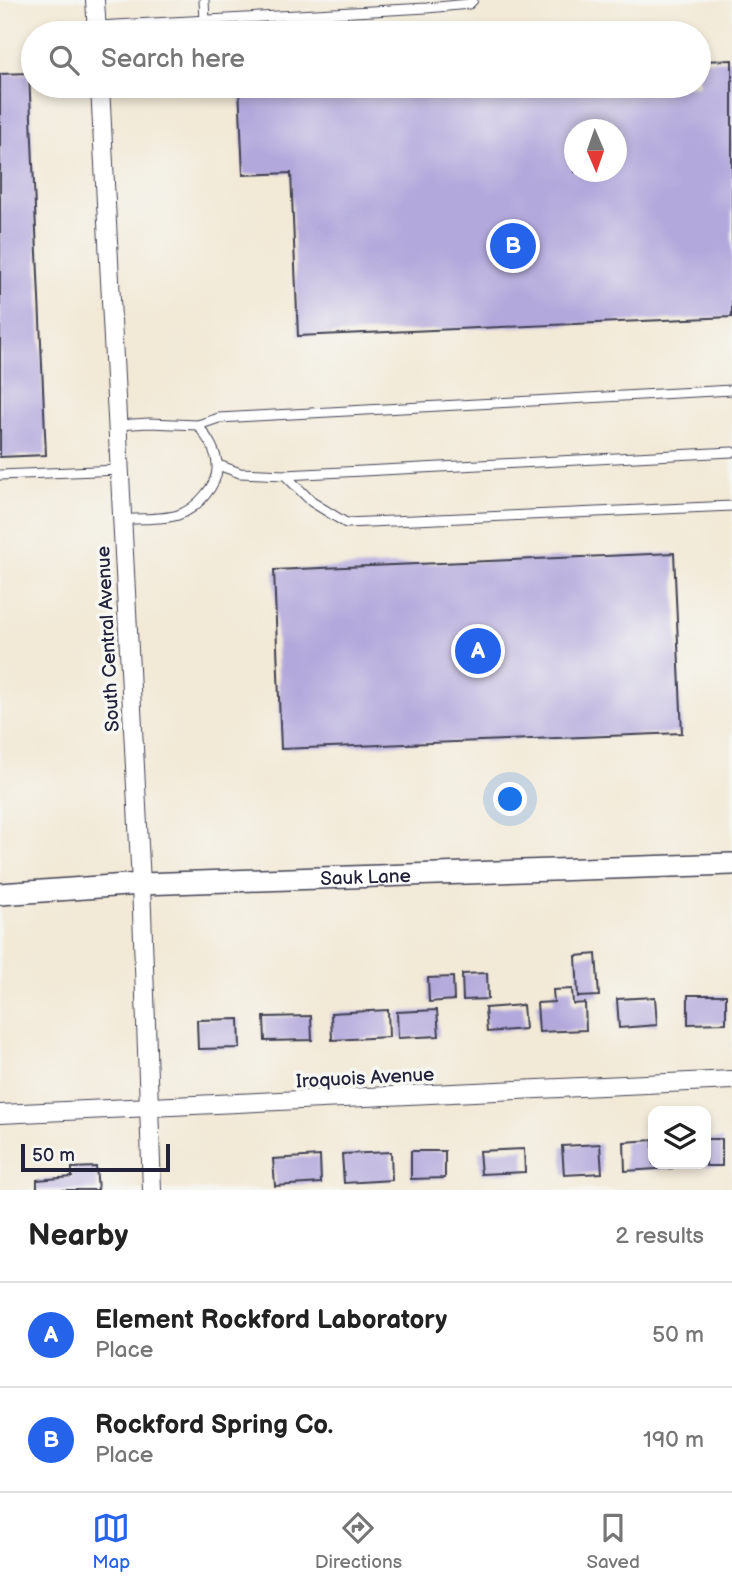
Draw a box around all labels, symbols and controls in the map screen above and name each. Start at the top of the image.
search box [21,21,711,98]
icon: search [45,41,83,79]
text: Search here [101,44,245,75]
north arrow [564,119,627,182]
pin: B [490,220,536,272]
street label: South Central Avenue [92,546,125,732]
pin: A [455,625,501,677]
your location [493,782,527,816]
street label: Sauk Lane [320,865,411,891]
street label: Iroquois Avenue [295,1063,435,1094]
map controls [648,1106,711,1169]
button: layers [648,1106,711,1169]
scale bar [21,1141,170,1173]
text: 50 m [32,1144,75,1167]
text: Nearby [28,1218,128,1254]
text: 2 results [615,1222,704,1250]
text: Element Rockford Laboratory [95,1305,447,1336]
text: A [44,1321,58,1349]
text: 50 m [652,1321,704,1349]
text: Place [95,1336,153,1364]
text: Rockford Spring Co. [95,1410,333,1441]
text: B [43,1426,59,1454]
text: 190 m [643,1426,704,1454]
text: Place [95,1441,153,1469]
tab: Map [92,1509,130,1574]
tab: Directions [315,1509,402,1574]
tab: Saved [586,1509,640,1574]

